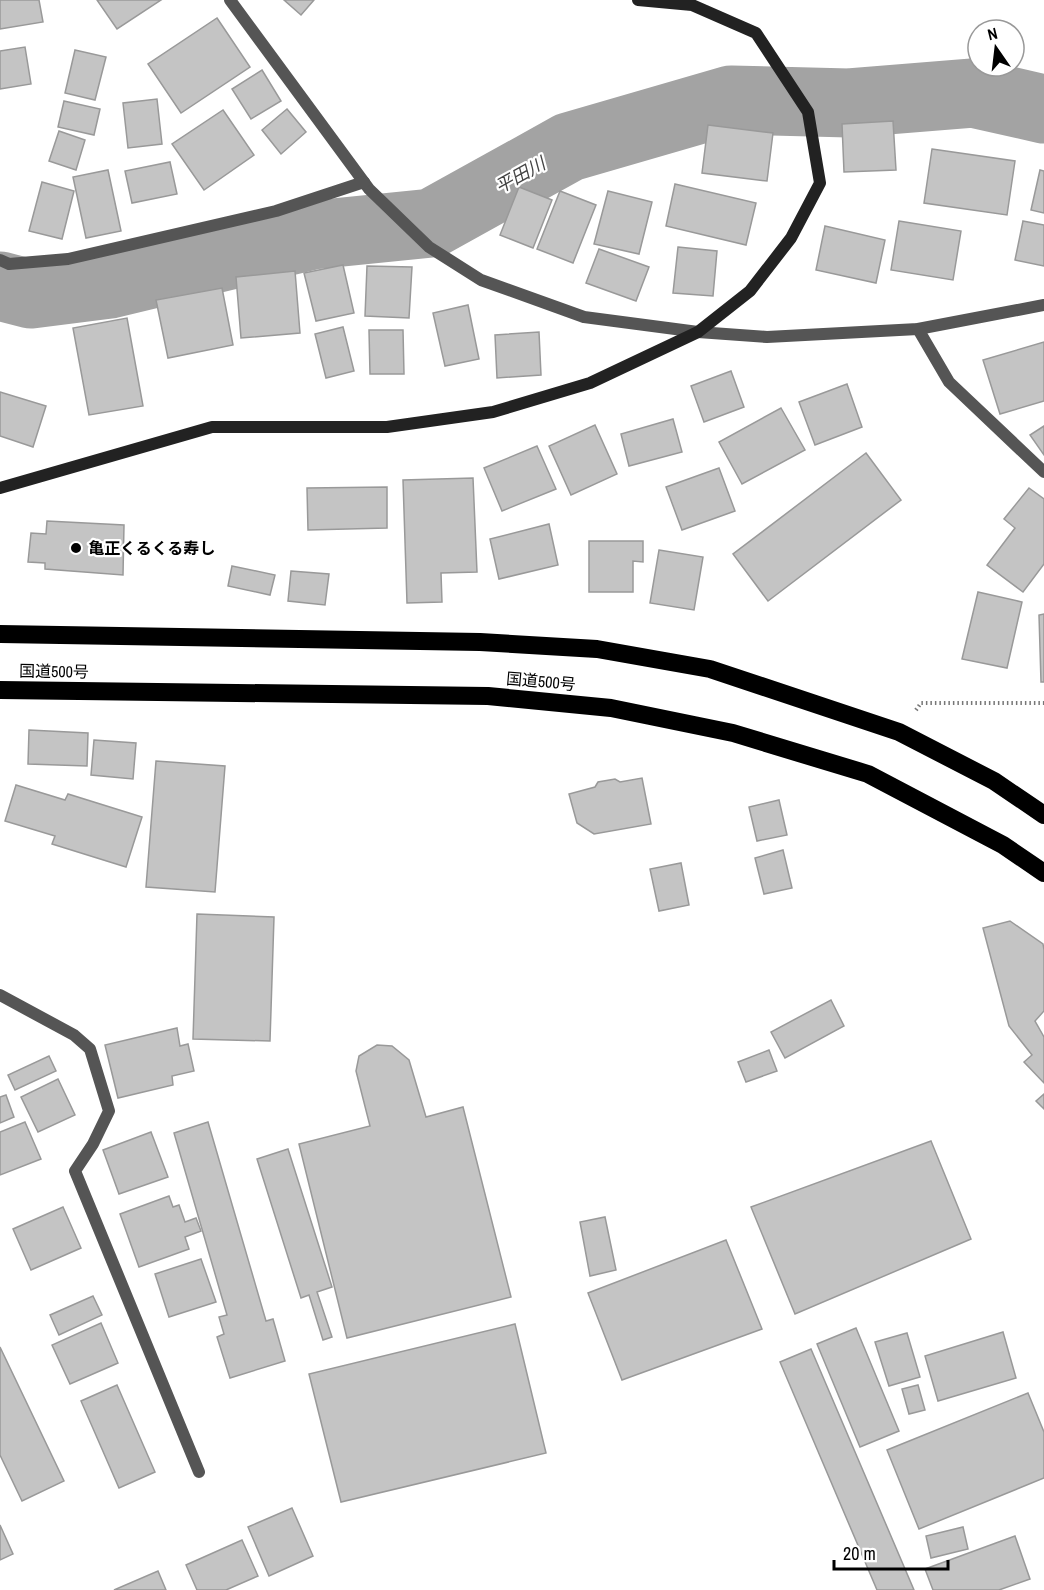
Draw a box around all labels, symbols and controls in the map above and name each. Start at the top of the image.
north arrow [966,18,1026,78]
text: N [985,22,1000,45]
water label: 平田川 [490,150,551,199]
place label: 亀正くるくる寿し [88,537,215,559]
marker: 亀正くるくる寿し [69,541,83,555]
street label: 国道500号 [19,659,89,683]
street label: 国道500号 [505,667,577,695]
scale bar [834,1533,948,1571]
text: 20 m [843,1541,876,1566]

